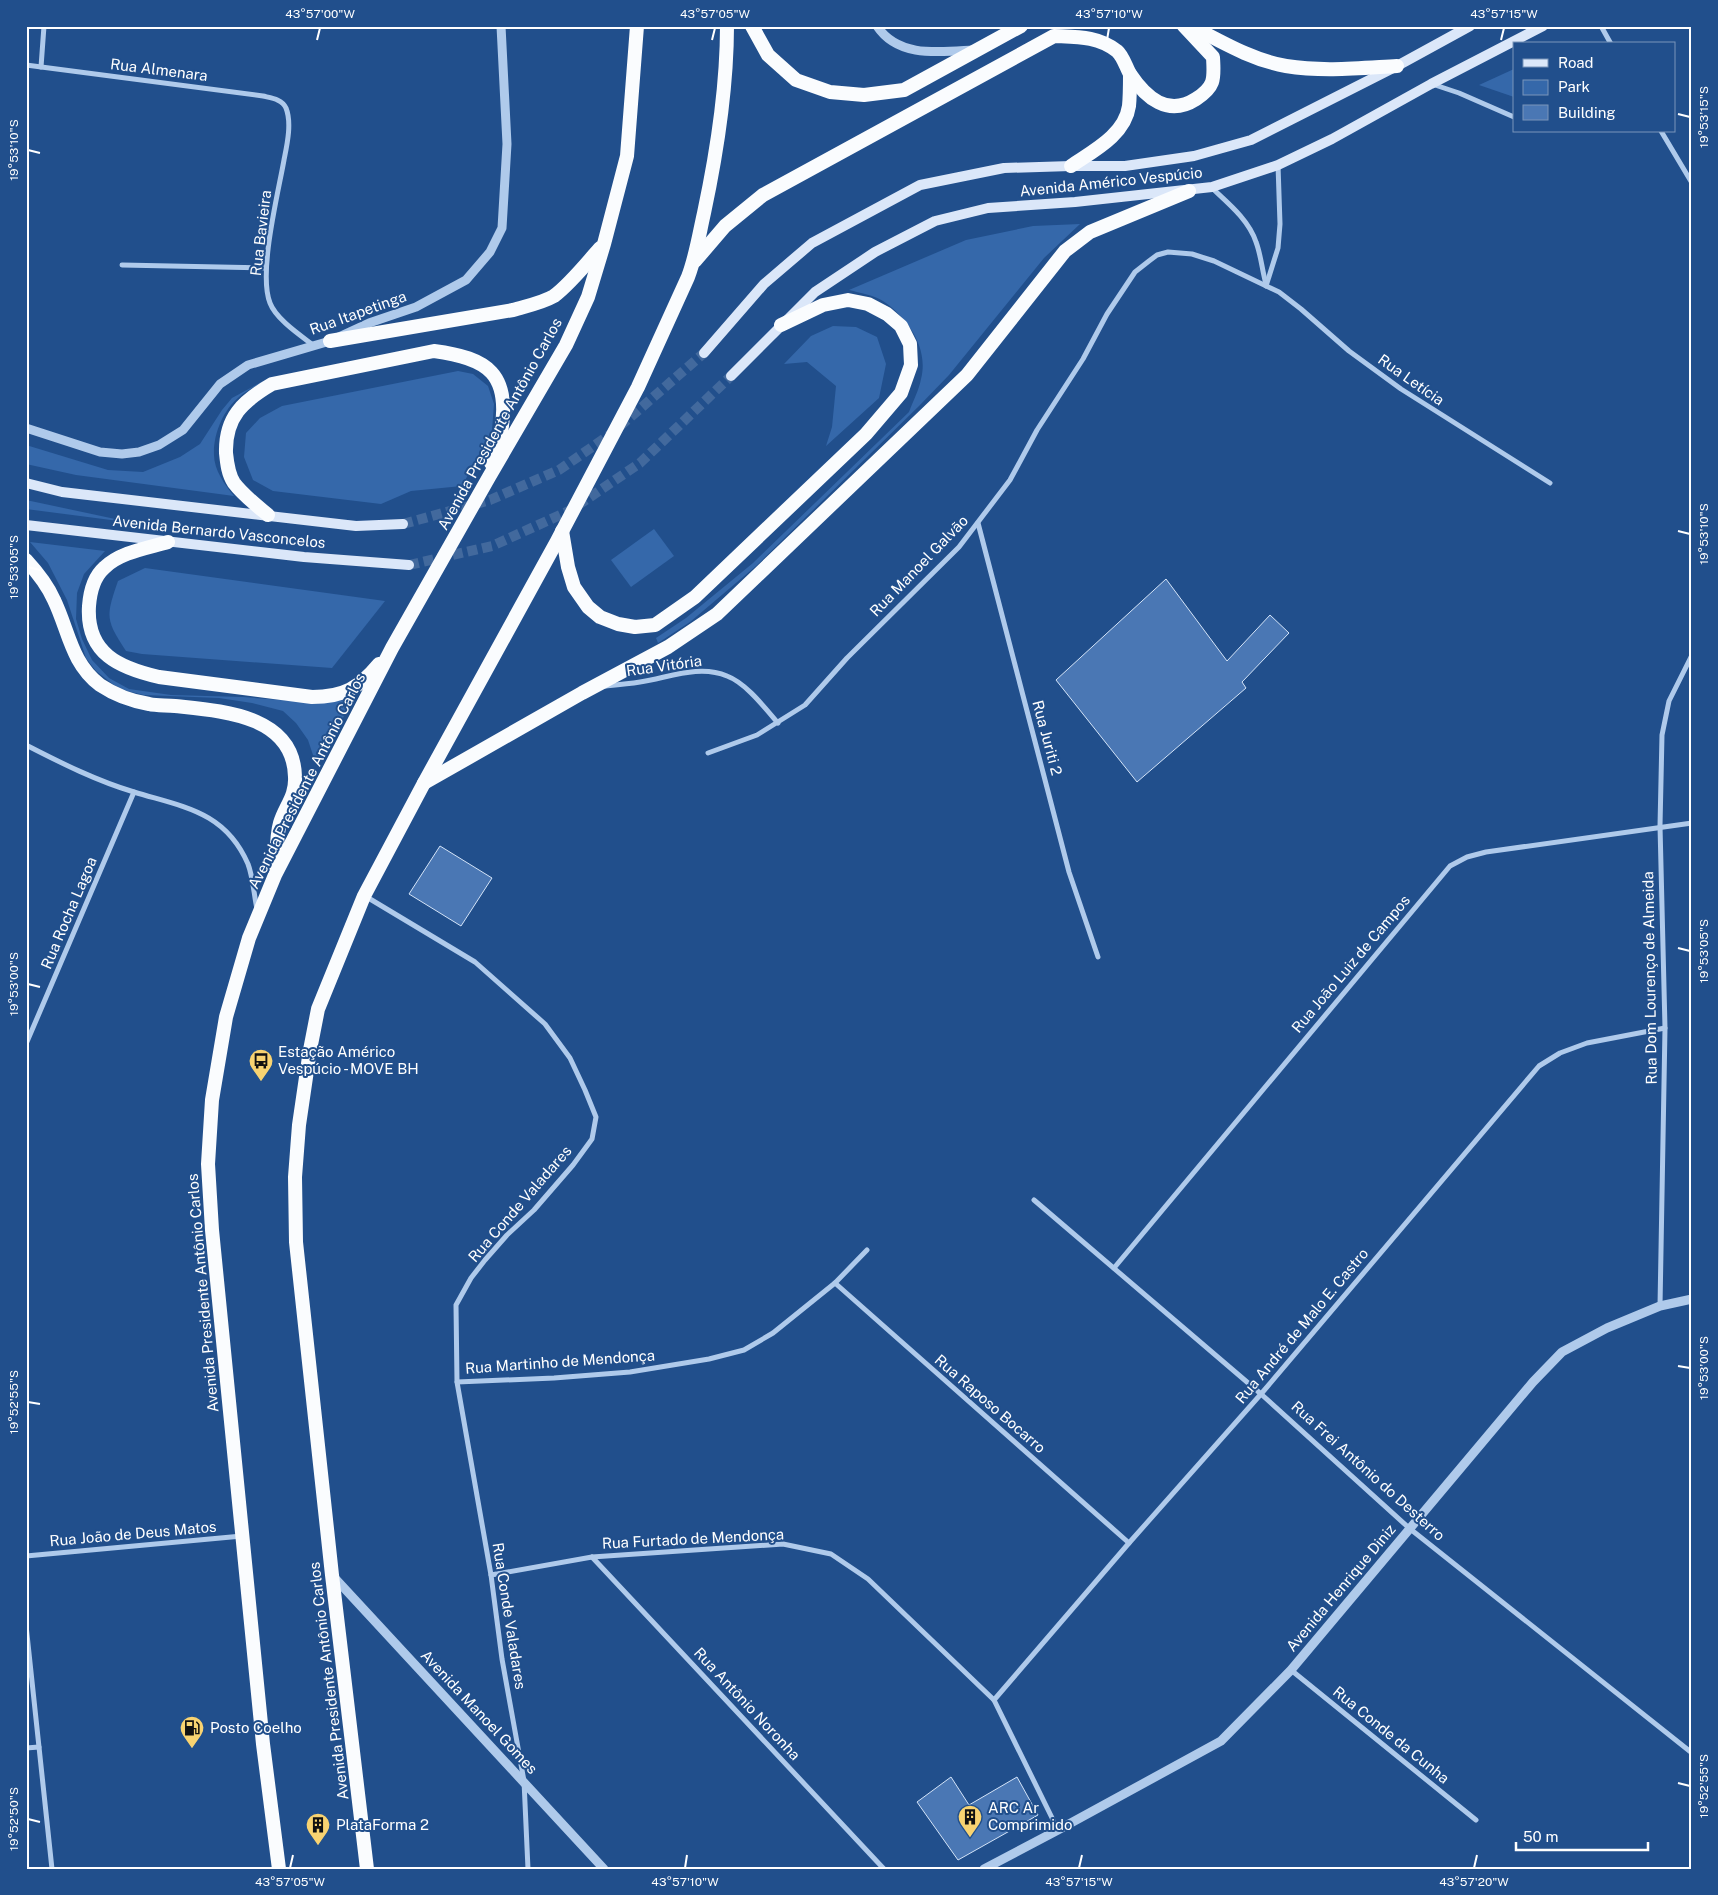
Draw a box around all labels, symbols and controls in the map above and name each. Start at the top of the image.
text: 43°57'00"W [285,7,355,21]
text: 43°57'05"W [680,7,751,21]
text: 43°57'10"W [1075,7,1143,21]
text: 43°57'15"W [1470,7,1538,21]
legend [1513,42,1676,132]
text: Road [1558,54,1594,71]
street label: Rua Almenara [109,55,209,84]
text: Park [1558,78,1590,95]
text: 19°53'15"S [1697,86,1711,148]
text: Building [1558,104,1616,121]
text: 19°53'10"S [7,119,21,181]
street label: Avenida Américo Vespúcio [1019,163,1203,200]
street label: Rua Bavieira [247,189,274,277]
street label: Rua Itapetinga [307,287,409,338]
street label: Avenida Presidente Antônio Carlos [434,315,565,533]
street label: Rua Letícia [1375,351,1448,409]
text: 19°53'10"S [1697,503,1711,565]
street label: Avenida Bernardo Vasconcelos [112,512,326,551]
street label: Rua Manoel Galvão [866,512,971,620]
text: 19°53'05"S [7,535,21,599]
street label: Rua Vitória [625,652,703,679]
street label: Avenida Presidente Antônio Carlos [245,670,368,891]
street label: Rua Juriti 2 [1029,698,1066,777]
street label: Rua Rocha Lagoa [37,854,100,971]
street label: Rua Dom Lourenço de Almeida [1639,871,1660,1085]
street label: Rua João Luiz de Campos [1288,891,1413,1036]
text: 19°53'05"S [1697,919,1711,983]
text: 19°53'00"S [7,952,21,1016]
place label: Estação Américo Vespúcio - MOVE BH [278,1043,419,1077]
bus stop icon: Estação Américo Vespúcio - MOVE BH [248,1048,274,1082]
street label: Rua Conde Valadares [465,1142,575,1265]
street label: Avenida Presidente Antônio Carlos [184,1173,221,1413]
street label: Rua André de Malo E. Castro [1232,1245,1371,1407]
text: 19°53'00"S [1697,1336,1711,1400]
street label: Rua Martinho de Mendonça [464,1346,656,1377]
street label: Rua Raposo Bocarro [932,1351,1049,1456]
text: 19°52'55"S [7,1370,21,1434]
street label: Rua Frei Antônio do Desterro [1288,1397,1448,1544]
street label: Rua João de Deus Matos [49,1518,217,1549]
street label: Avenida Henrique Diniz [1283,1521,1399,1655]
street label: Rua Furtado de Mendonça [601,1525,785,1552]
street label: Rua Conde Valadares [490,1541,529,1690]
street label: Avenida Presidente Antônio Carlos [305,1561,352,1801]
street label: Rua Antônio Noronha [691,1644,804,1763]
street label: Avenida Manoel Gomes [418,1646,541,1777]
street label: Rua Conde da Cunha [1330,1683,1453,1787]
fuel station icon: Posto Coelho [179,1715,205,1749]
place label: Posto Coelho [210,1719,302,1736]
text: 19°52'55"S [1697,1754,1711,1818]
text: 19°52'50"S [7,1787,21,1851]
place label: ARC Ar Comprimido [988,1799,1073,1833]
building icon: ARC Ar Comprimido [957,1804,983,1838]
building icon: PlataForma 2 [305,1812,331,1846]
place label: PlataForma 2 [336,1816,429,1833]
scale bar [1516,1820,1648,1852]
text: 50 m [1523,1828,1558,1845]
text: 43°57'05"W [255,1875,326,1889]
text: 43°57'10"W [651,1875,719,1889]
text: 43°57'15"W [1045,1875,1113,1889]
text: 43°57'20"W [1439,1875,1509,1889]

